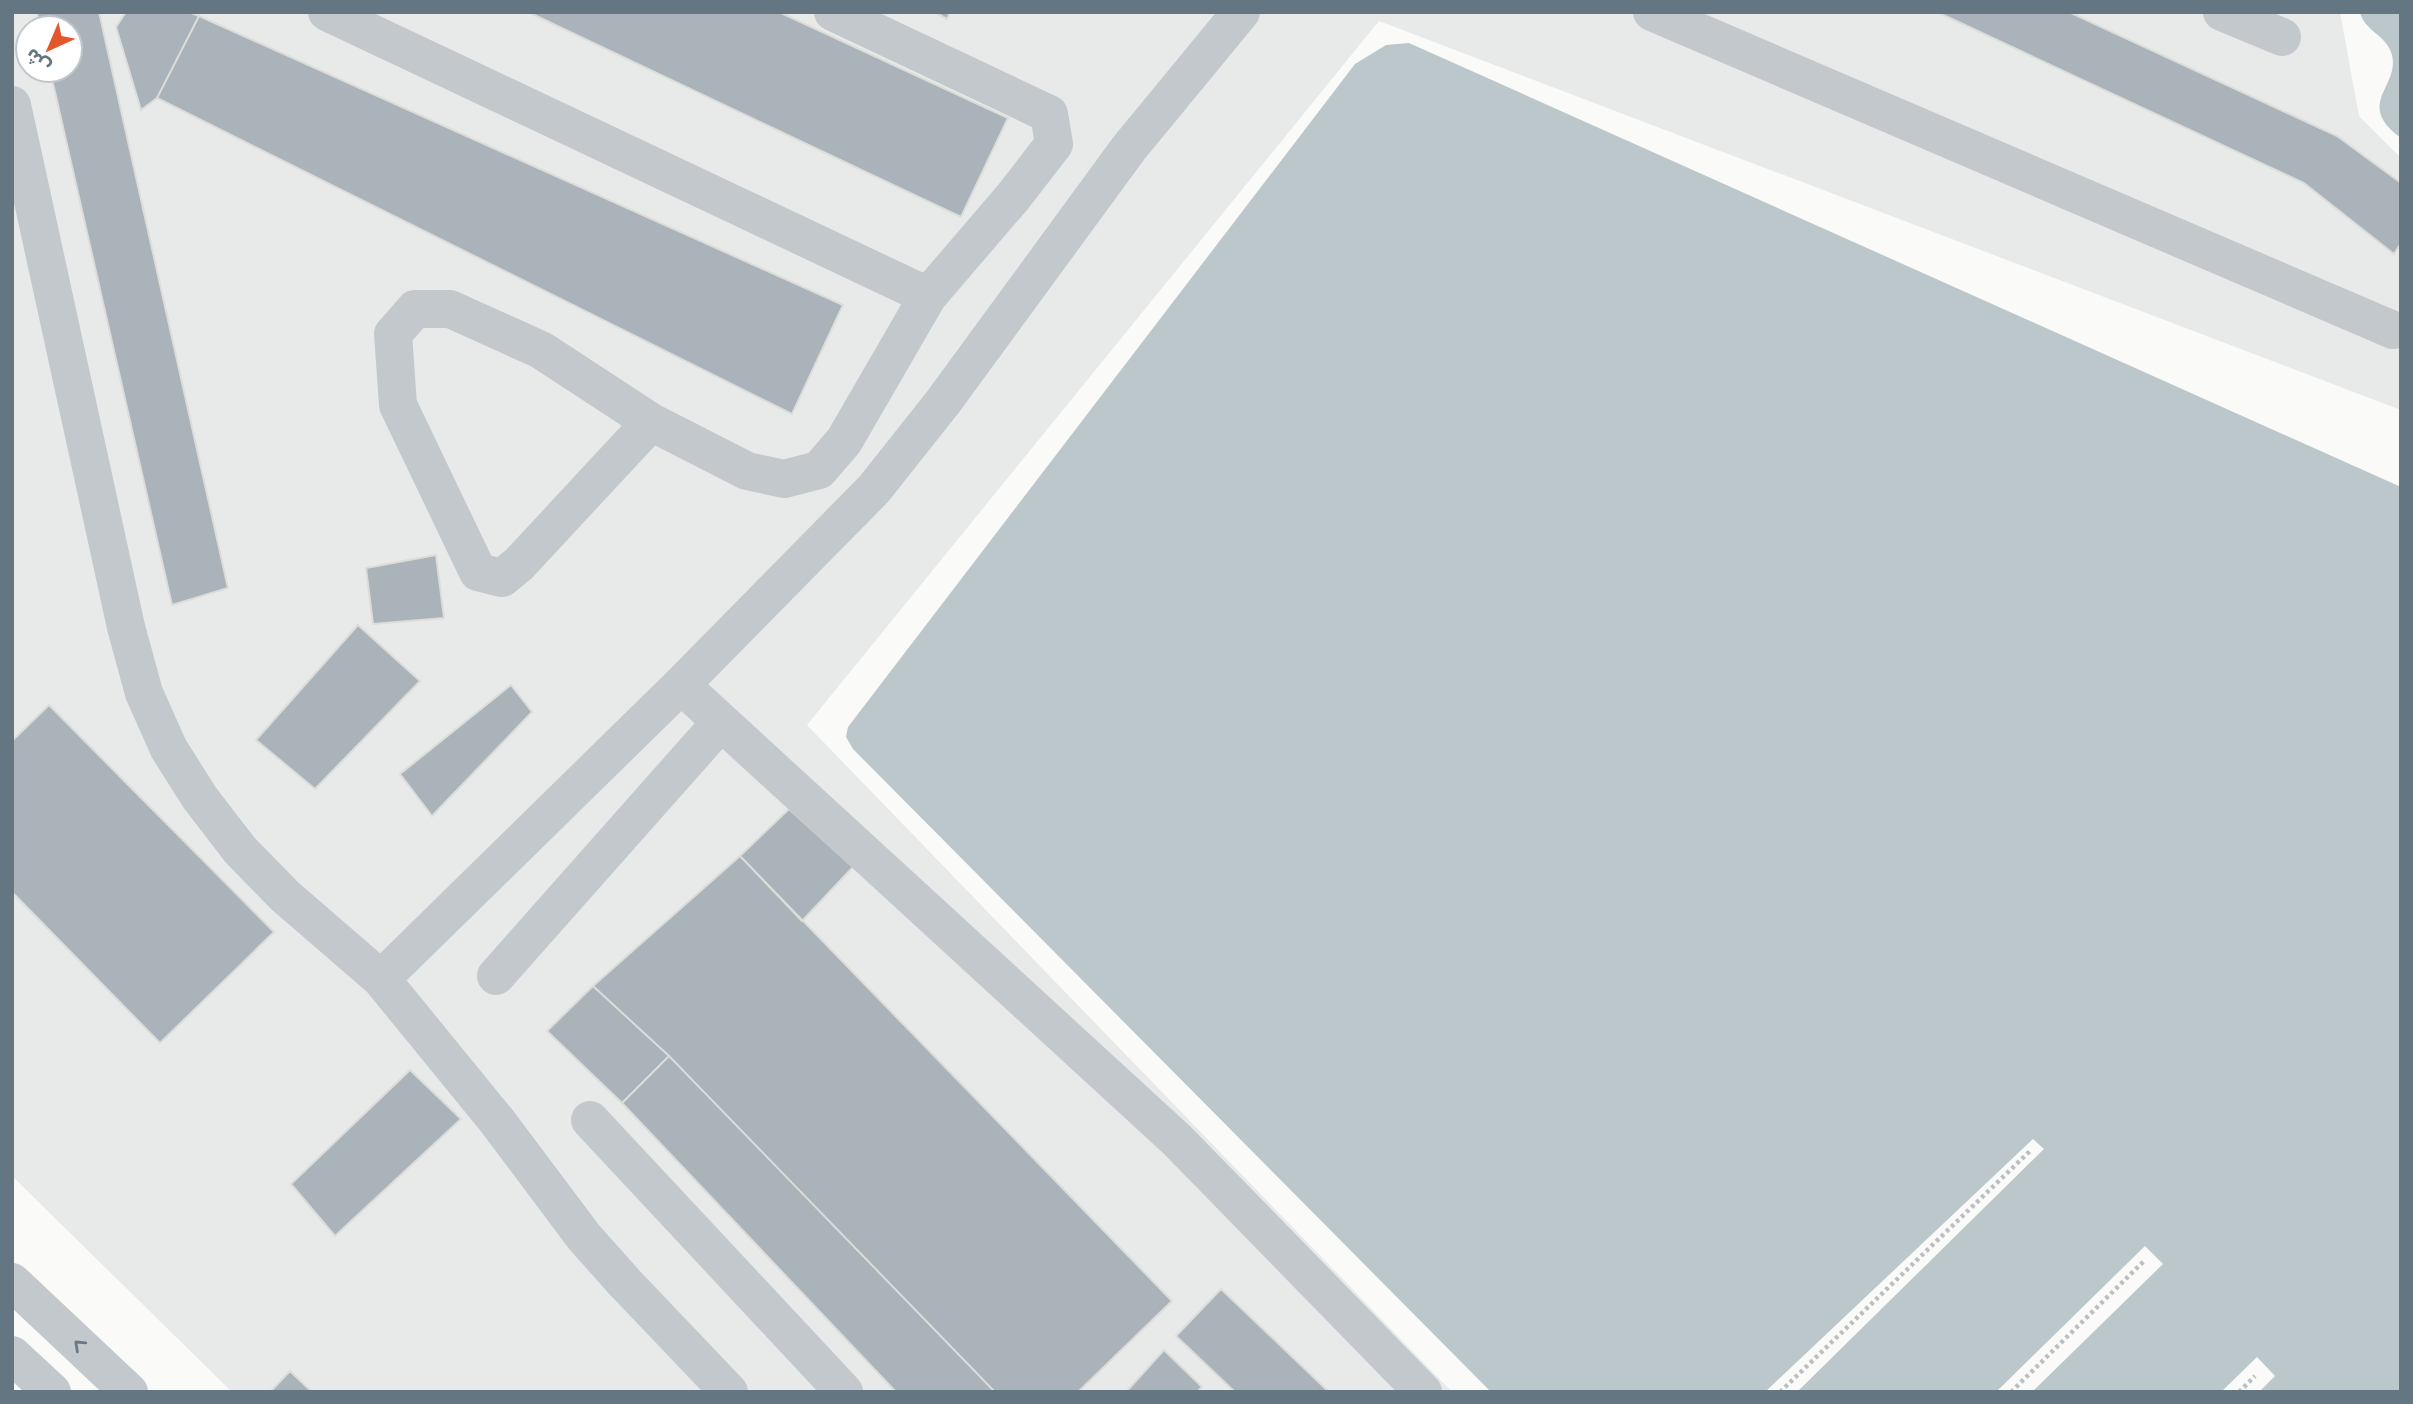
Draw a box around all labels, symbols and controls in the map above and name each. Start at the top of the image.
north arrow [14,14,84,84]
text: ش [19,42,56,80]
one-way arrow [74,1341,87,1353]

